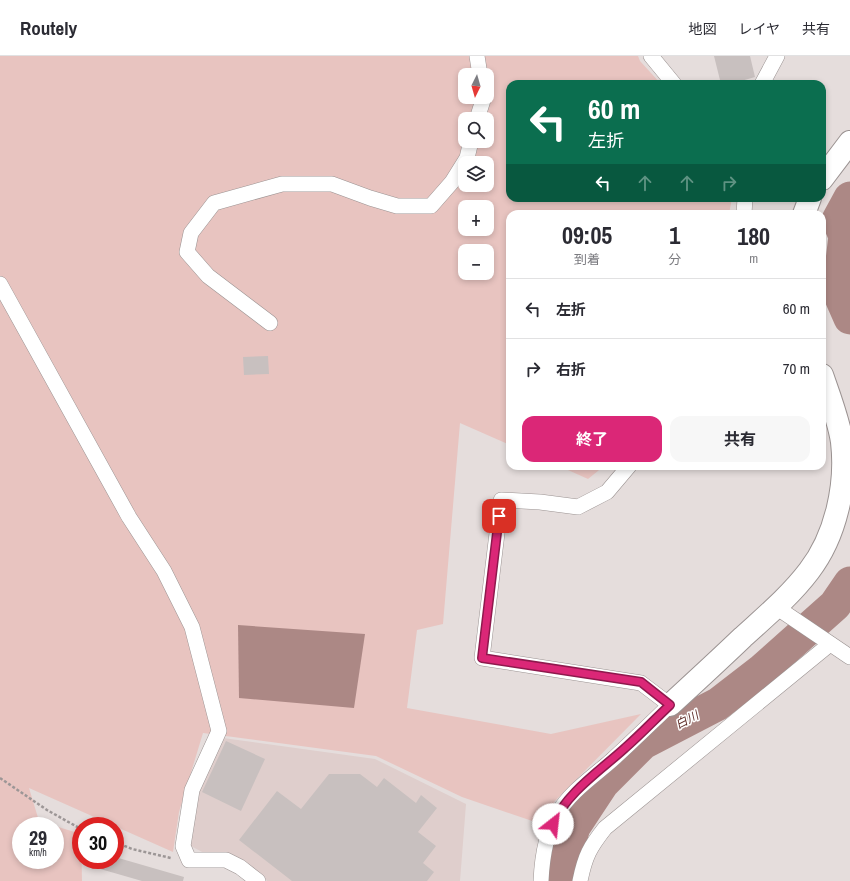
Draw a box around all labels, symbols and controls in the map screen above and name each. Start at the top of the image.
text: Routely [20,15,77,41]
text: 地図 [688,20,716,38]
text: レイヤ [738,20,780,38]
text: 共有 [802,20,830,38]
north arrow [458,68,494,104]
map controls [458,68,494,280]
text: 60 m [588,90,640,128]
icon: left [522,96,574,148]
button: search [458,112,494,148]
text: 左折 [588,128,624,153]
button: layers [458,156,494,192]
icon: left [592,172,614,194]
icon: ahead [634,172,656,194]
icon: ahead [676,172,698,194]
icon: right [718,172,740,194]
button: + [458,200,494,236]
text: 09:05 [562,219,612,251]
text: 1 [669,219,680,251]
text: 180 [737,220,770,252]
button: − [458,244,494,280]
text: m [749,250,758,267]
text: 到着 [574,251,600,268]
text: 分 [668,251,681,268]
icon: left [522,298,544,320]
text: 60 m [783,298,810,319]
text: 左折 [556,299,586,320]
icon: right [522,358,544,380]
text: 70 m [783,358,810,379]
text: 右折 [556,359,586,380]
button: 終了 [522,416,662,462]
button: 共有 [670,416,810,462]
pin [482,499,516,533]
icon: arrive [488,505,510,527]
water label: 白川 [673,707,703,733]
position arrow [532,803,574,845]
speed limit sign: 30 [72,817,124,869]
text: 29 [29,824,47,851]
text: km/h [29,846,47,859]

